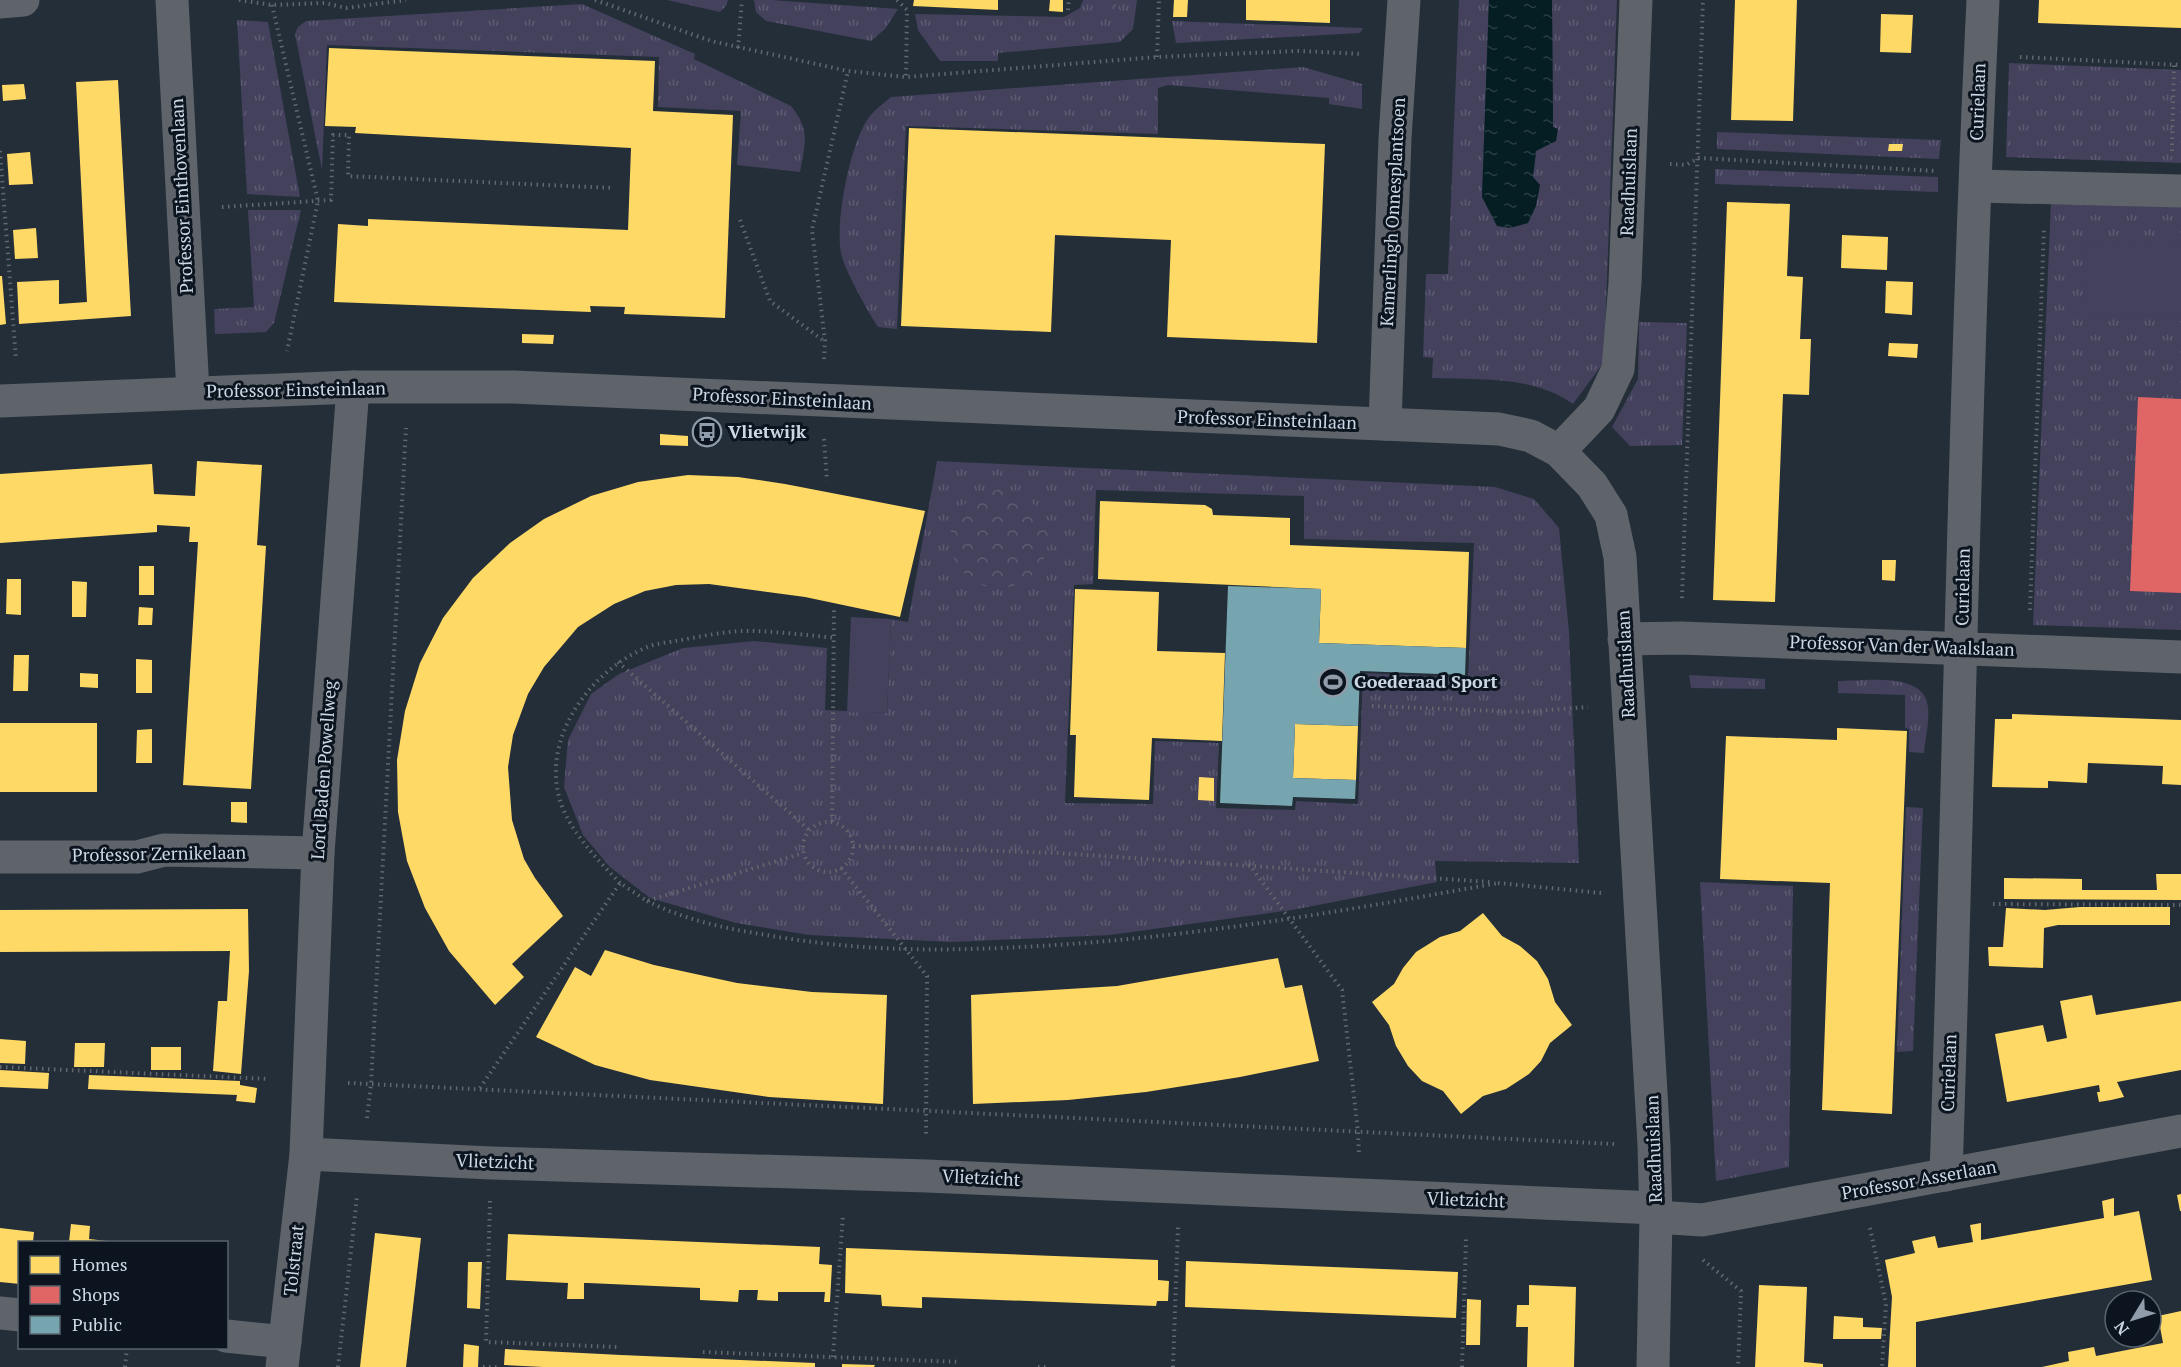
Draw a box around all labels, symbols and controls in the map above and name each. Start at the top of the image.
street label: Curielaan [1964,62,1990,141]
street label: Professor Einthovenlaan [164,97,198,294]
street label: Kamerlingh Onnesplantsoen [1374,97,1410,327]
street label: Raadhuislaan [1614,127,1642,236]
street label: Professor Einsteinlaan [206,375,386,403]
street label: Professor Einsteinlaan [692,381,873,415]
street label: Professor Einsteinlaan [1177,404,1358,434]
bus stop icon: Vlietwijk [691,416,723,448]
place label: Vlietwijk [728,419,807,443]
street label: Curielaan [1949,548,1975,626]
street label: Raadhuislaan [1610,609,1640,719]
street label: Professor Van der Waalslaan [1789,629,2015,661]
sports icon: Goederaad Sport [1317,666,1349,698]
place label: Goederaad Sport [1354,669,1498,693]
street label: Lord Baden Powellweg [305,679,341,860]
street label: Professor Zernikelaan [72,839,247,867]
street label: Curielaan [1935,1033,1961,1112]
street label: Raadhuislaan [1639,1094,1667,1203]
street label: Vlietzicht [455,1148,535,1174]
street label: Professor Asserlaan [1839,1154,1999,1204]
street label: Vlietzicht [941,1163,1021,1191]
street label: Vlietzicht [1426,1186,1506,1212]
street label: Tolstraat [277,1223,309,1297]
legend [18,1241,228,1349]
text: Homes [72,1252,127,1276]
text: Shops [72,1282,120,1306]
north arrow [2103,1289,2163,1349]
text: Public [72,1312,122,1336]
text: N [2109,1317,2134,1340]

